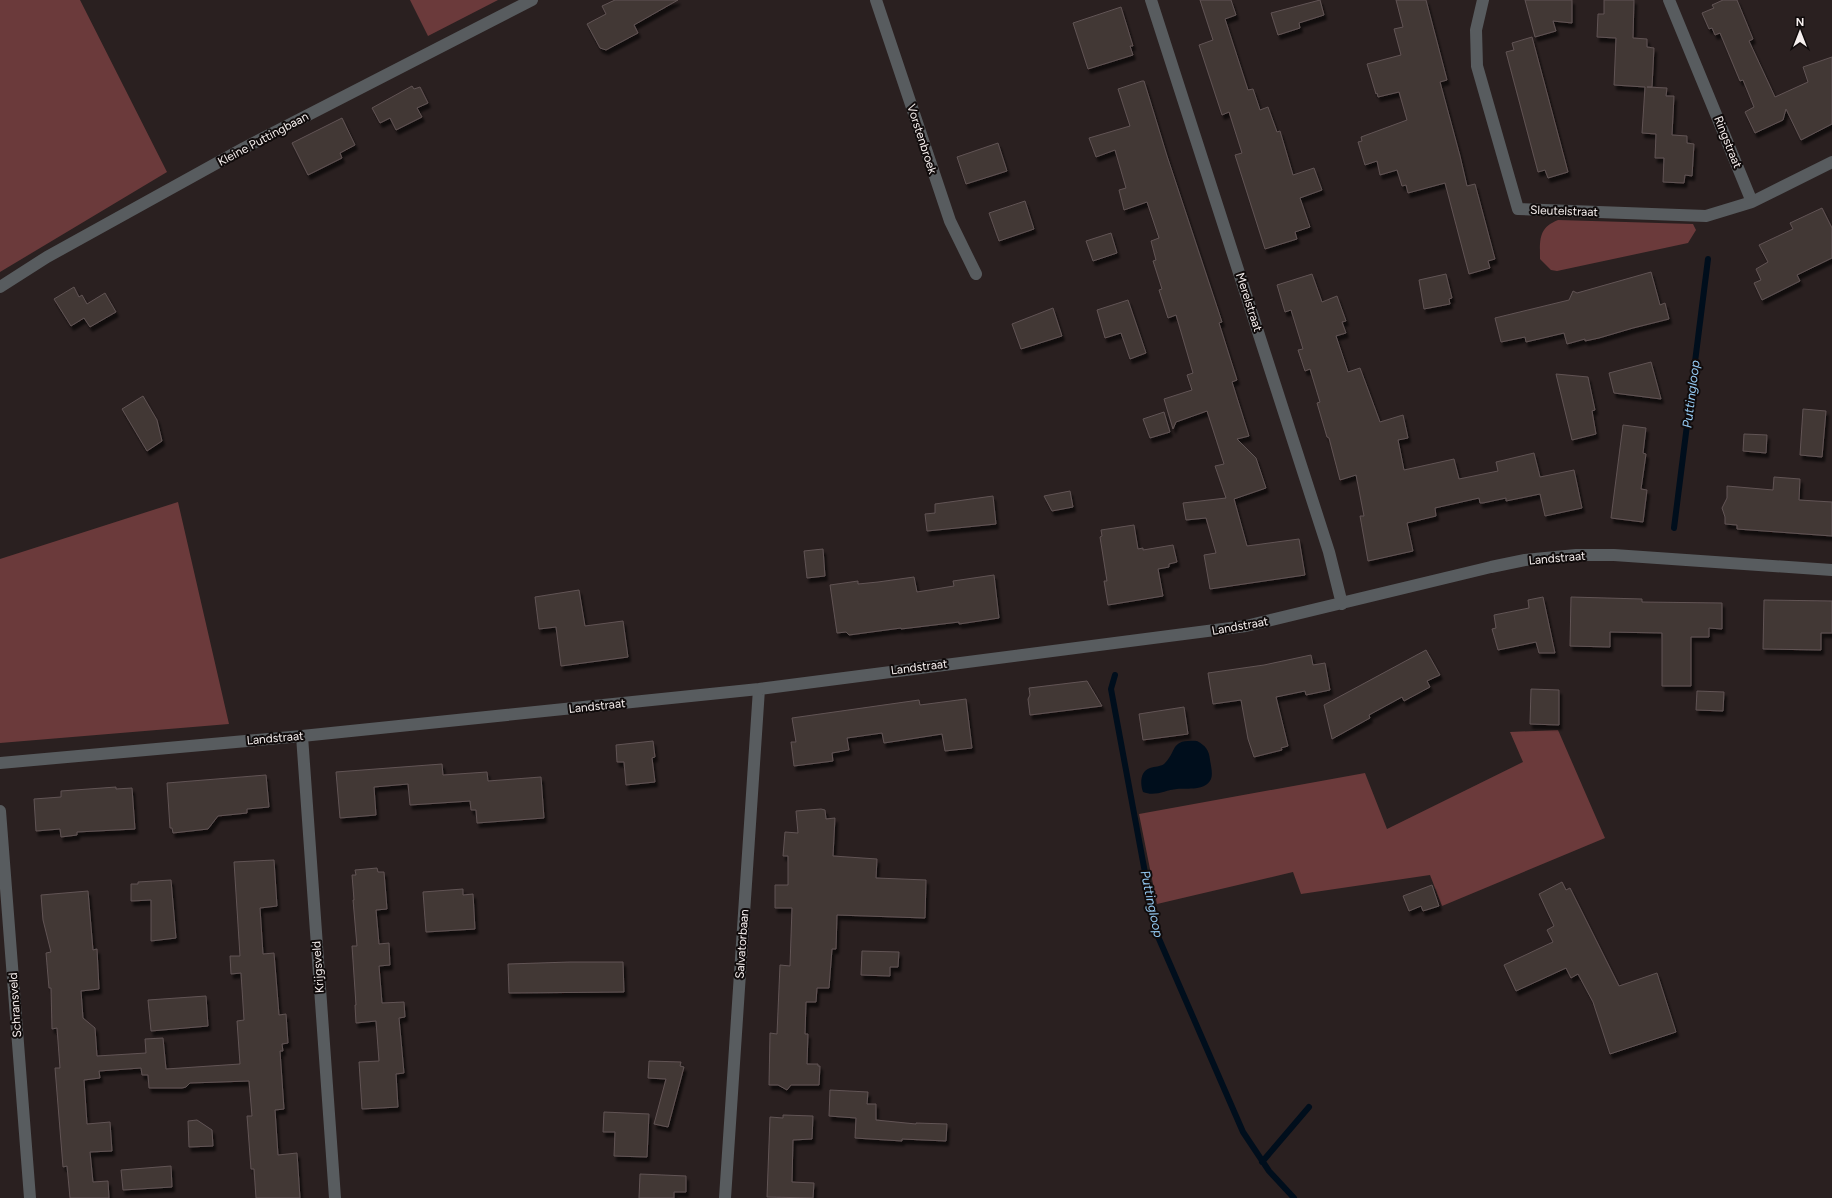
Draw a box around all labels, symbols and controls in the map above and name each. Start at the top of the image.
north arrow [1780,12,1820,52]
text: N [1796,16,1804,29]
street label: Vorstenbroek [904,102,940,176]
street label: Kleine Puttingbaan [215,109,311,169]
street label: Ringstraat [1711,114,1745,171]
street label: Sleutelstraat [1530,203,1599,219]
street label: Merelstraat [1233,271,1265,334]
water label: Puttingloop [1679,359,1703,429]
street label: Landstraat [1528,549,1586,567]
street label: Landstraat [1211,614,1270,638]
street label: Landstraat [890,657,949,677]
street label: Landstraat [568,696,627,716]
street label: Landstraat [246,729,304,747]
water label: Puttingloop [1138,869,1167,939]
street label: Salvatorbaan [733,908,751,979]
street label: Krijgsveld [309,940,327,994]
street label: Schransveld [6,972,24,1038]

